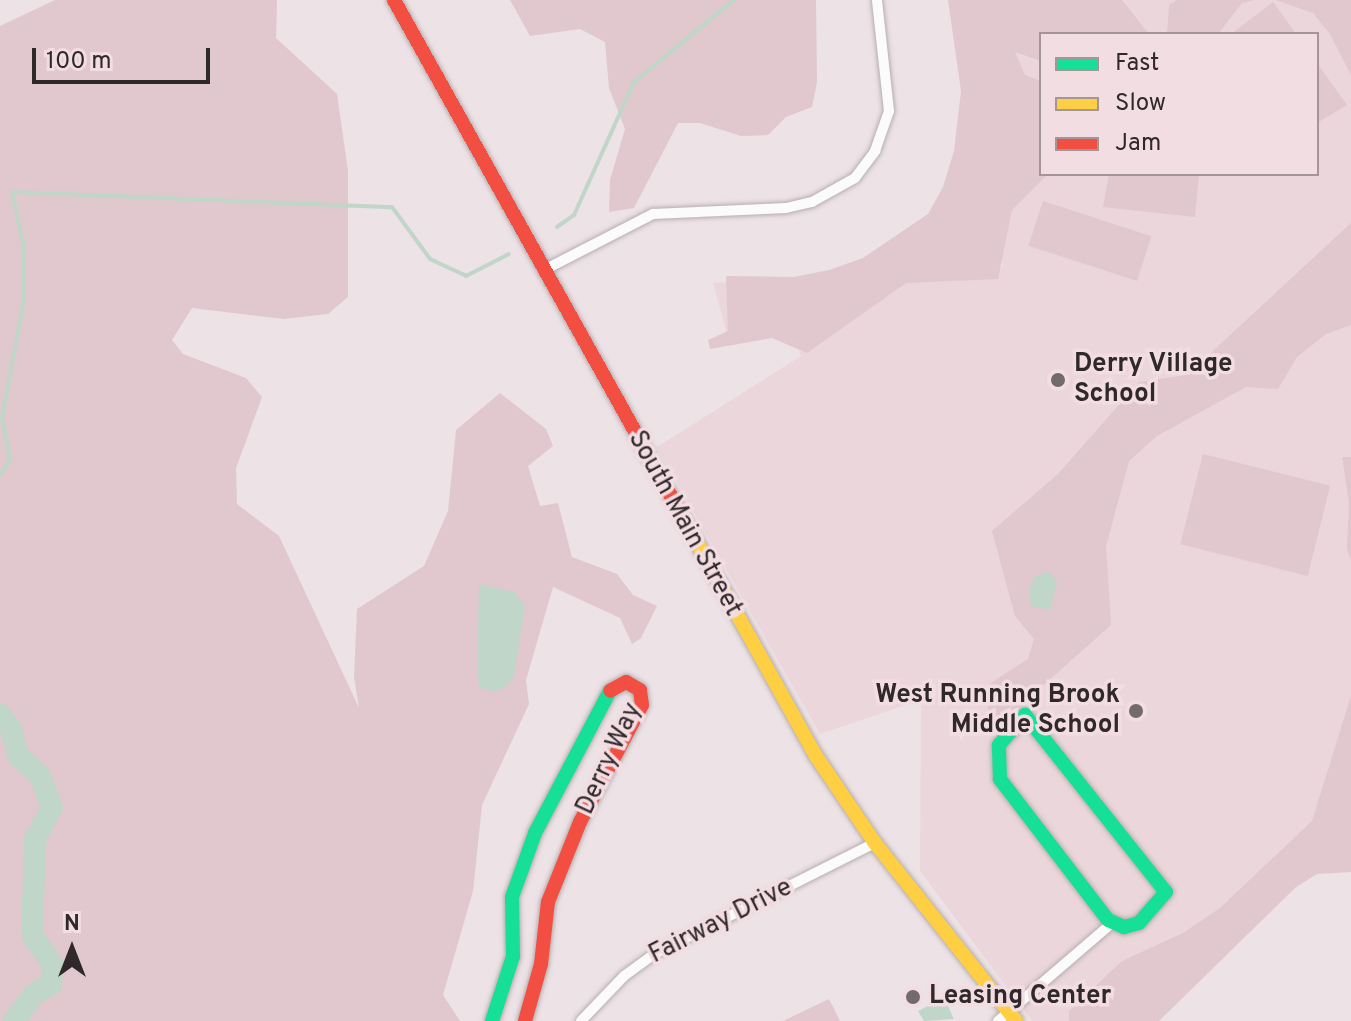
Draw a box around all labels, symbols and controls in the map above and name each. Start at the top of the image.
scale bar [36,32,214,82]
legend [1039,32,1319,176]
text: 100 m [46,47,112,77]
text: Fast [1115,49,1159,79]
text: Slow [1115,89,1166,119]
text: Jam [1115,129,1161,159]
place label: Derry Village School [1074,349,1234,410]
marker: Derry Village School [1049,371,1067,389]
street label: South Main Street [620,426,748,622]
place label: West Running Brook Middle School [875,680,1120,742]
street label: Derry Way [570,698,650,820]
marker: West Running Brook Middle School [1127,702,1145,720]
street label: Fairway Drive [644,873,798,971]
north arrow [32,909,112,989]
text: N [64,911,80,938]
place label: Leasing Center [929,981,1111,1013]
marker: Leasing Center [904,988,922,1006]

